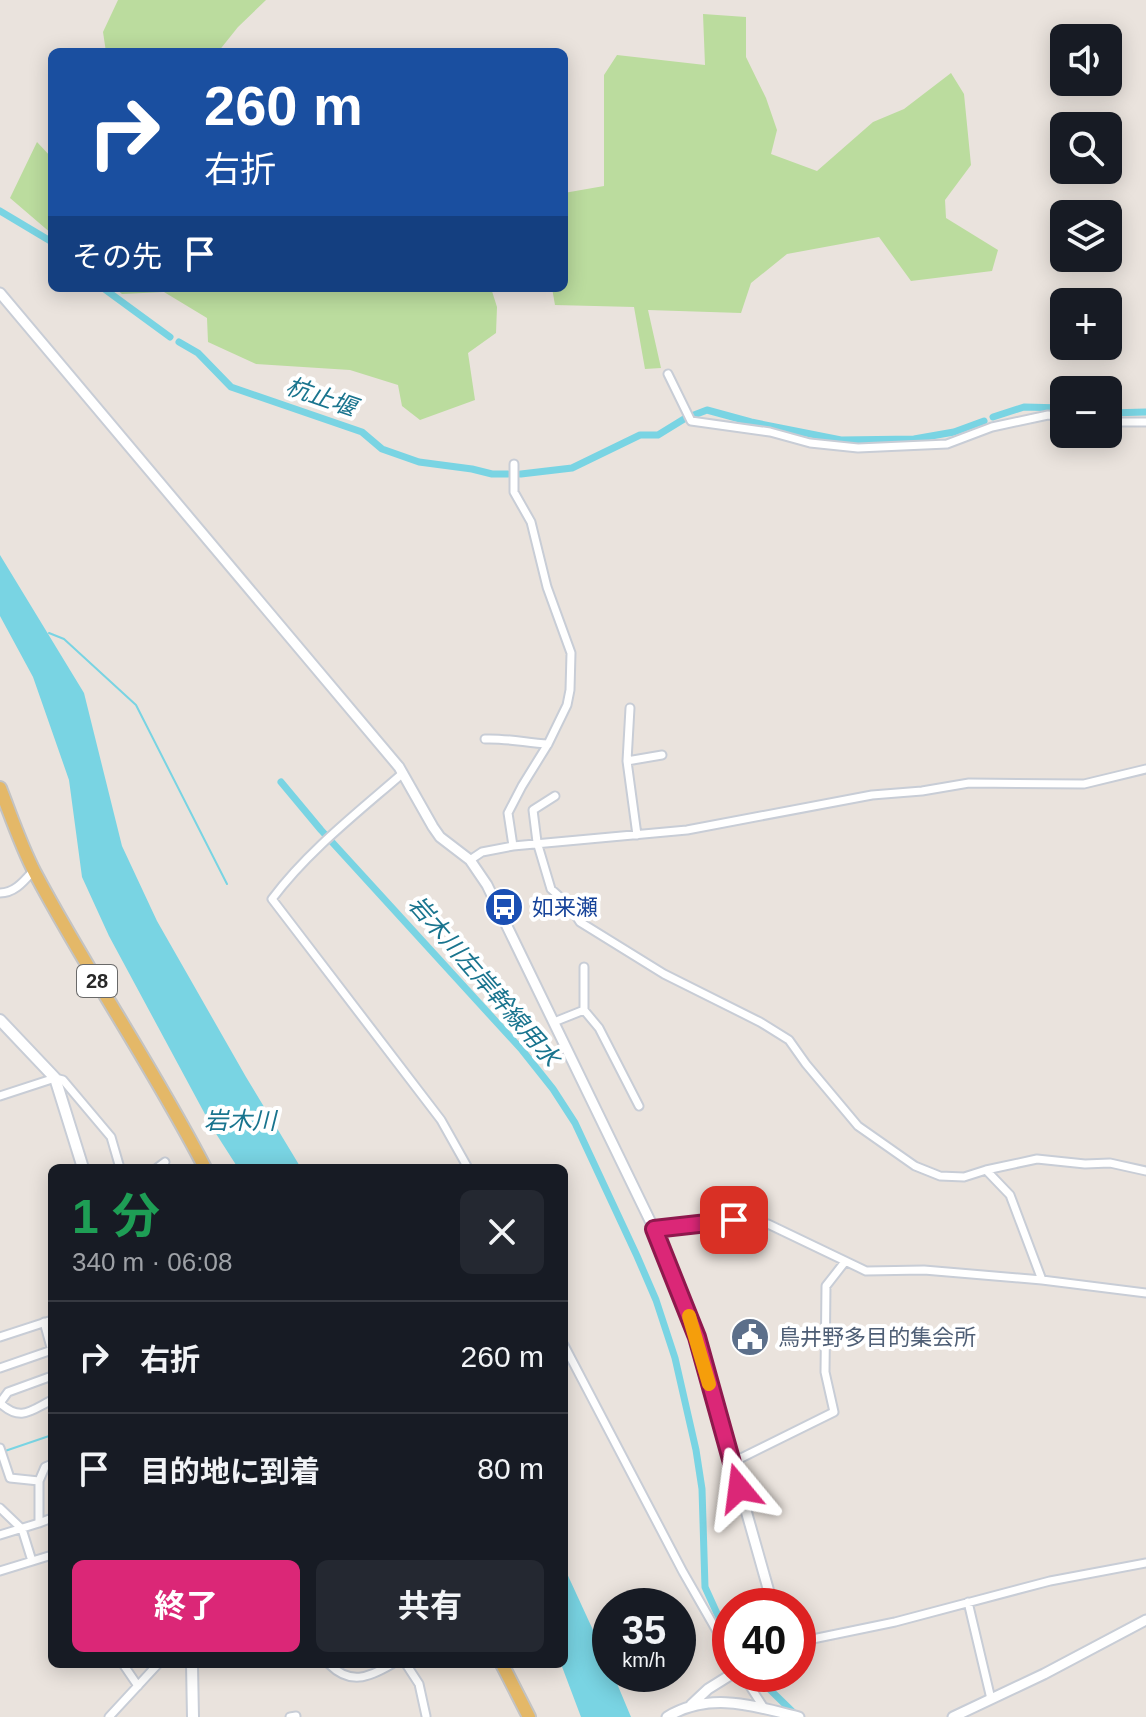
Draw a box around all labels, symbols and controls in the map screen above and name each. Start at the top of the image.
map controls [1050,24,1122,448]
button: sound [1050,24,1122,96]
text: 260 m [204,74,363,137]
icon: right [72,80,176,184]
button: search [1050,112,1122,184]
text: 右折 [204,149,276,190]
button: layers [1050,200,1122,272]
icon: arrive [178,232,222,276]
text: その先 [72,240,162,273]
button: + [1050,288,1122,360]
water label: 杭止堰 [283,372,363,422]
button: − [1050,376,1122,448]
bus stop icon: 如来瀬 [483,886,525,928]
water label: 岩木川左岸幹線用水 [403,890,567,1073]
place label: 如来瀬 [532,895,598,920]
road number: 28 [77,965,117,997]
water label: 岩木川 [204,1107,279,1134]
pin [700,1186,768,1254]
text: 1 分 [72,1190,160,1243]
button: close [460,1190,544,1274]
icon: arrive [712,1198,756,1242]
text: 340 m · 06:08 [72,1247,232,1277]
public building icon: 鳥井野多目的集会所 [729,1316,771,1358]
place label: 鳥井野多目的集会所 [778,1325,976,1350]
icon: right [72,1335,116,1379]
text: 260 m [461,1340,544,1373]
text: 右折 [140,1343,200,1376]
position arrow [697,1446,781,1530]
icon: arrive [72,1447,116,1491]
text: 80 m [477,1452,544,1485]
text: 目的地に到着 [140,1455,320,1488]
button: 終了 [72,1560,300,1652]
button: 共有 [316,1560,544,1652]
speed limit sign: 40 [712,1588,816,1692]
text: 35 [622,1608,666,1652]
text: km/h [622,1649,666,1671]

